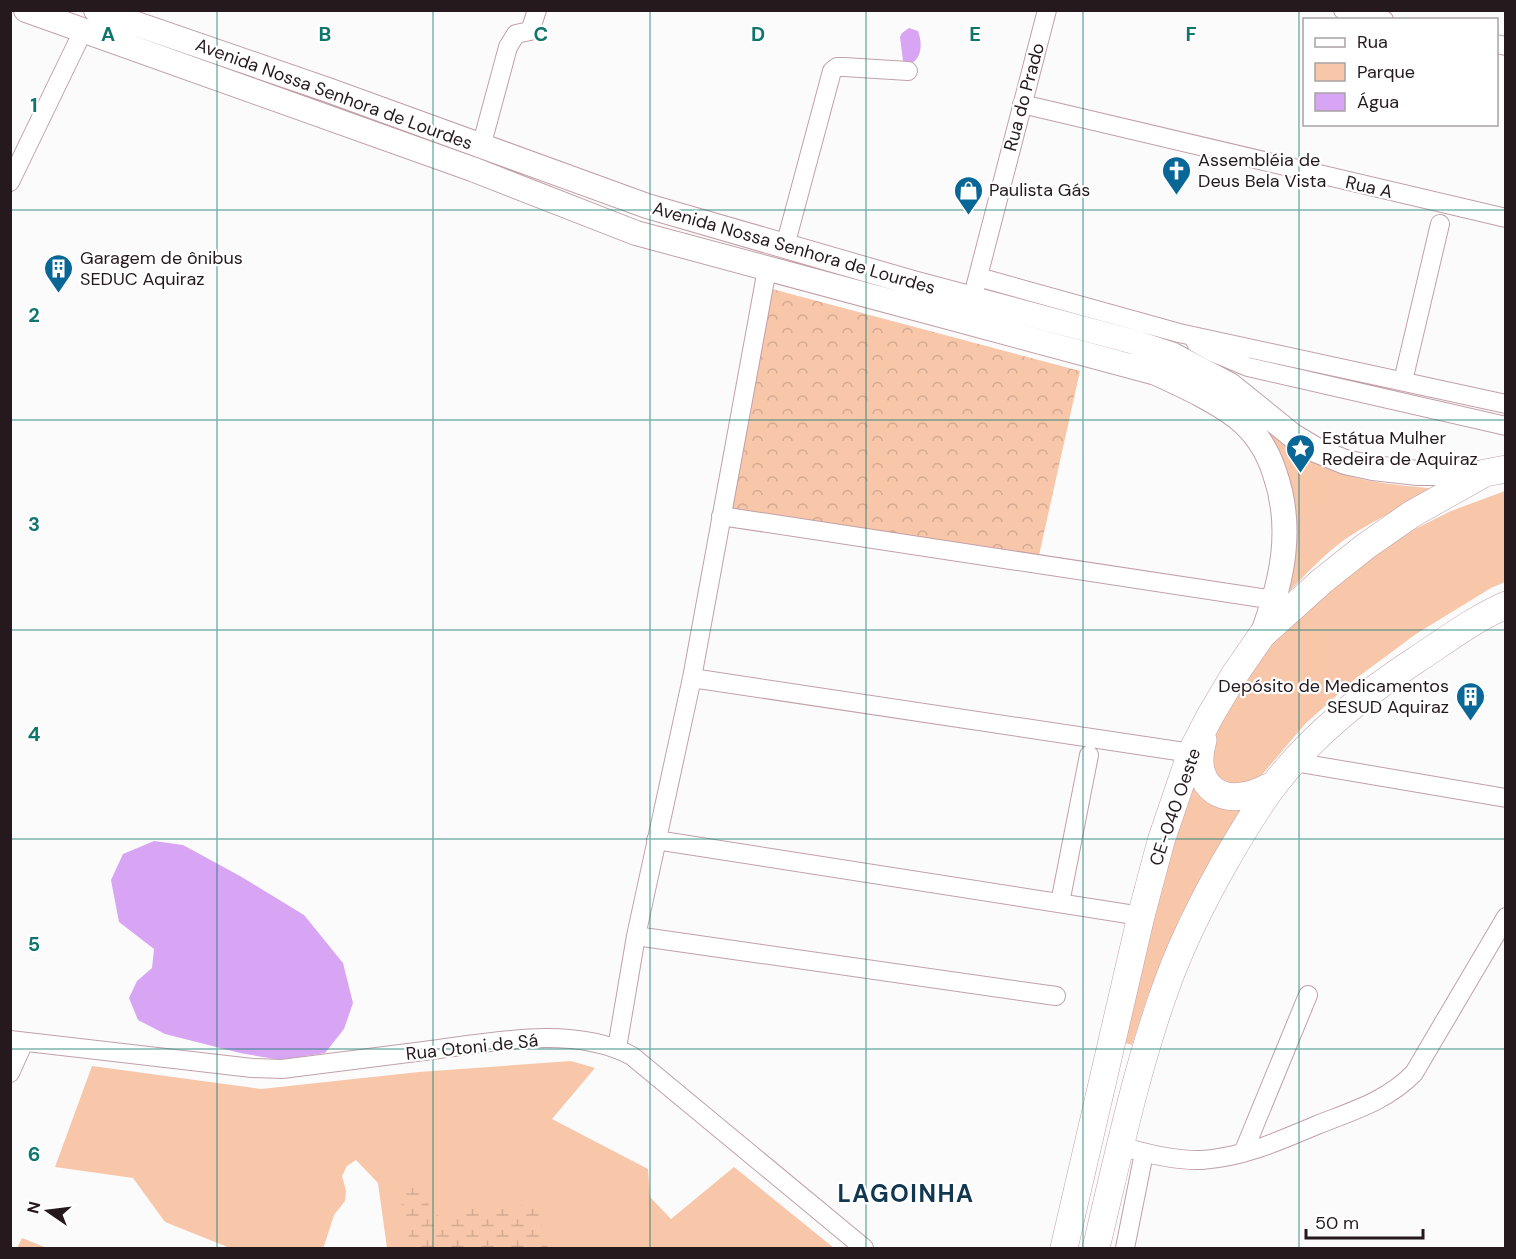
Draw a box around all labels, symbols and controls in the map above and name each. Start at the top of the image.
legend [1303,18,1498,126]
text: A [101,21,115,47]
text: B [319,21,331,47]
text: C [534,21,548,47]
text: D [751,21,765,47]
text: E [969,21,981,47]
text: F [1185,21,1197,47]
text: Rua [1357,30,1388,54]
street label: Avenida Nossa Senhora de Lourdes [192,33,476,155]
street label: Rua do Prado [998,40,1050,154]
text: Parque [1357,60,1415,84]
text: Água [1357,90,1399,114]
text: 1 [30,92,38,118]
place label: Assembléia de Deus Bela Vista [1198,148,1326,193]
church icon: Assembléia de Deus Bela Vista [1161,154,1193,196]
street label: Rua A [1343,170,1395,204]
shop icon: Paulista Gás [952,174,984,216]
place label: Paulista Gás [989,178,1090,202]
street label: Avenida Nossa Senhora de Lourdes [650,196,938,300]
place label: Garagem de ônibus SEDUC Aquiraz [80,246,243,291]
building icon: Garagem de ônibus SEDUC Aquiraz [43,252,75,294]
text: 2 [28,302,40,328]
place label: Estátua Mulher Redeira de Aquiraz [1322,426,1478,471]
place icon: Estátua Mulher Redeira de Aquiraz [1285,432,1317,474]
text: 3 [28,511,40,537]
place label: Depósito de Medicamentos SESUD Aquiraz [1218,674,1449,719]
building icon: Depósito de Medicamentos SESUD Aquiraz [1454,680,1486,722]
text: 4 [28,721,41,747]
street label: CE-040 Oeste [1144,745,1206,869]
text: 5 [28,931,40,957]
street label: Rua Otoni de Sá [405,1028,539,1066]
text: 6 [28,1141,40,1167]
district label: LAGOINHA [837,1178,975,1209]
north arrow [18,1181,78,1241]
text: N [22,1199,46,1216]
scale bar [1306,1202,1423,1240]
text: 50 m [1315,1211,1359,1235]

